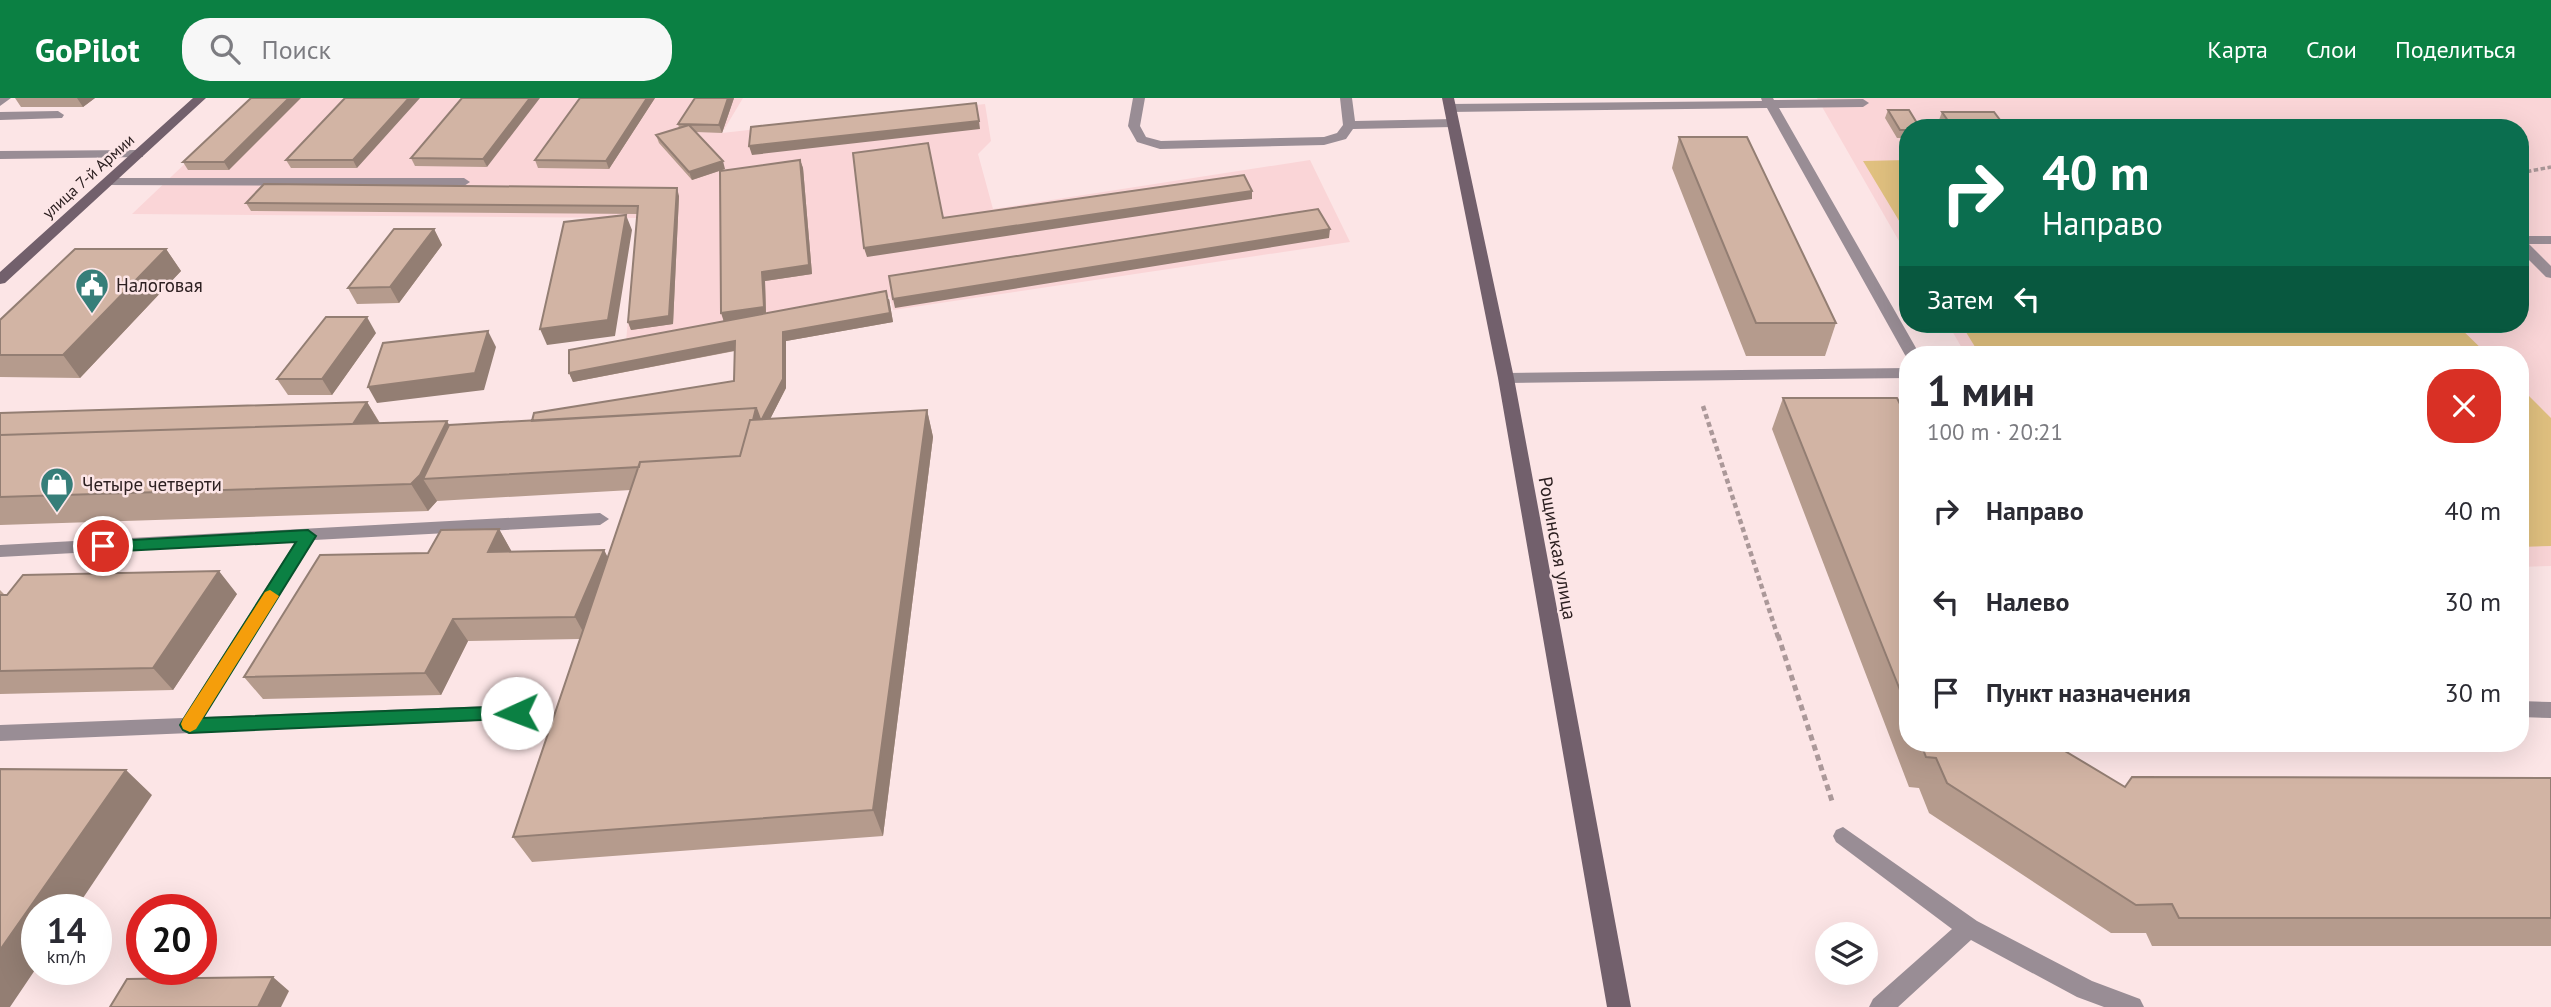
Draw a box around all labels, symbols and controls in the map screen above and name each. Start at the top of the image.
search box [182,18,672,81]
text: GoPilot [35,28,140,71]
icon: search [206,30,244,68]
text: Поиск [262,33,331,66]
text: Карта [2207,34,2268,65]
text: Слои [2306,34,2357,65]
text: Поделиться [2395,34,2516,65]
street label: улица 7-й Армии [38,130,138,222]
text: 40 m [2042,140,2149,204]
icon: right [1927,147,2018,238]
text: Направо [2042,202,2163,244]
public building icon: Налоговая [73,266,111,315]
place label: Налоговая [116,273,203,297]
icon: left [2008,280,2046,318]
text: Затем [1927,283,1994,316]
text: 1 мин [1927,363,2035,418]
button: close [2427,369,2501,443]
text: 100 m · 20:21 [1927,417,2063,446]
shop icon: Четыре четверти [38,465,76,514]
place label: Четыре четверти [82,472,222,496]
street label: Рощинская улица [1534,475,1582,621]
icon: right [1927,492,1965,530]
text: Направо [1986,494,2084,527]
text: 40 m [2445,494,2501,527]
pin [73,516,133,576]
icon: arrive [84,527,122,565]
icon: left [1927,583,1965,621]
text: Налево [1986,585,2070,618]
text: 30 m [2445,585,2501,618]
icon: arrive [1927,674,1965,712]
position arrow [480,676,554,750]
text: Пункт назначения [1986,676,2191,709]
text: 30 m [2445,676,2501,709]
speed limit sign: 20 [126,894,217,985]
text: 14 [47,907,86,953]
map controls [1815,922,1878,985]
button: layers [1815,922,1878,985]
text: km/h [47,945,86,968]

